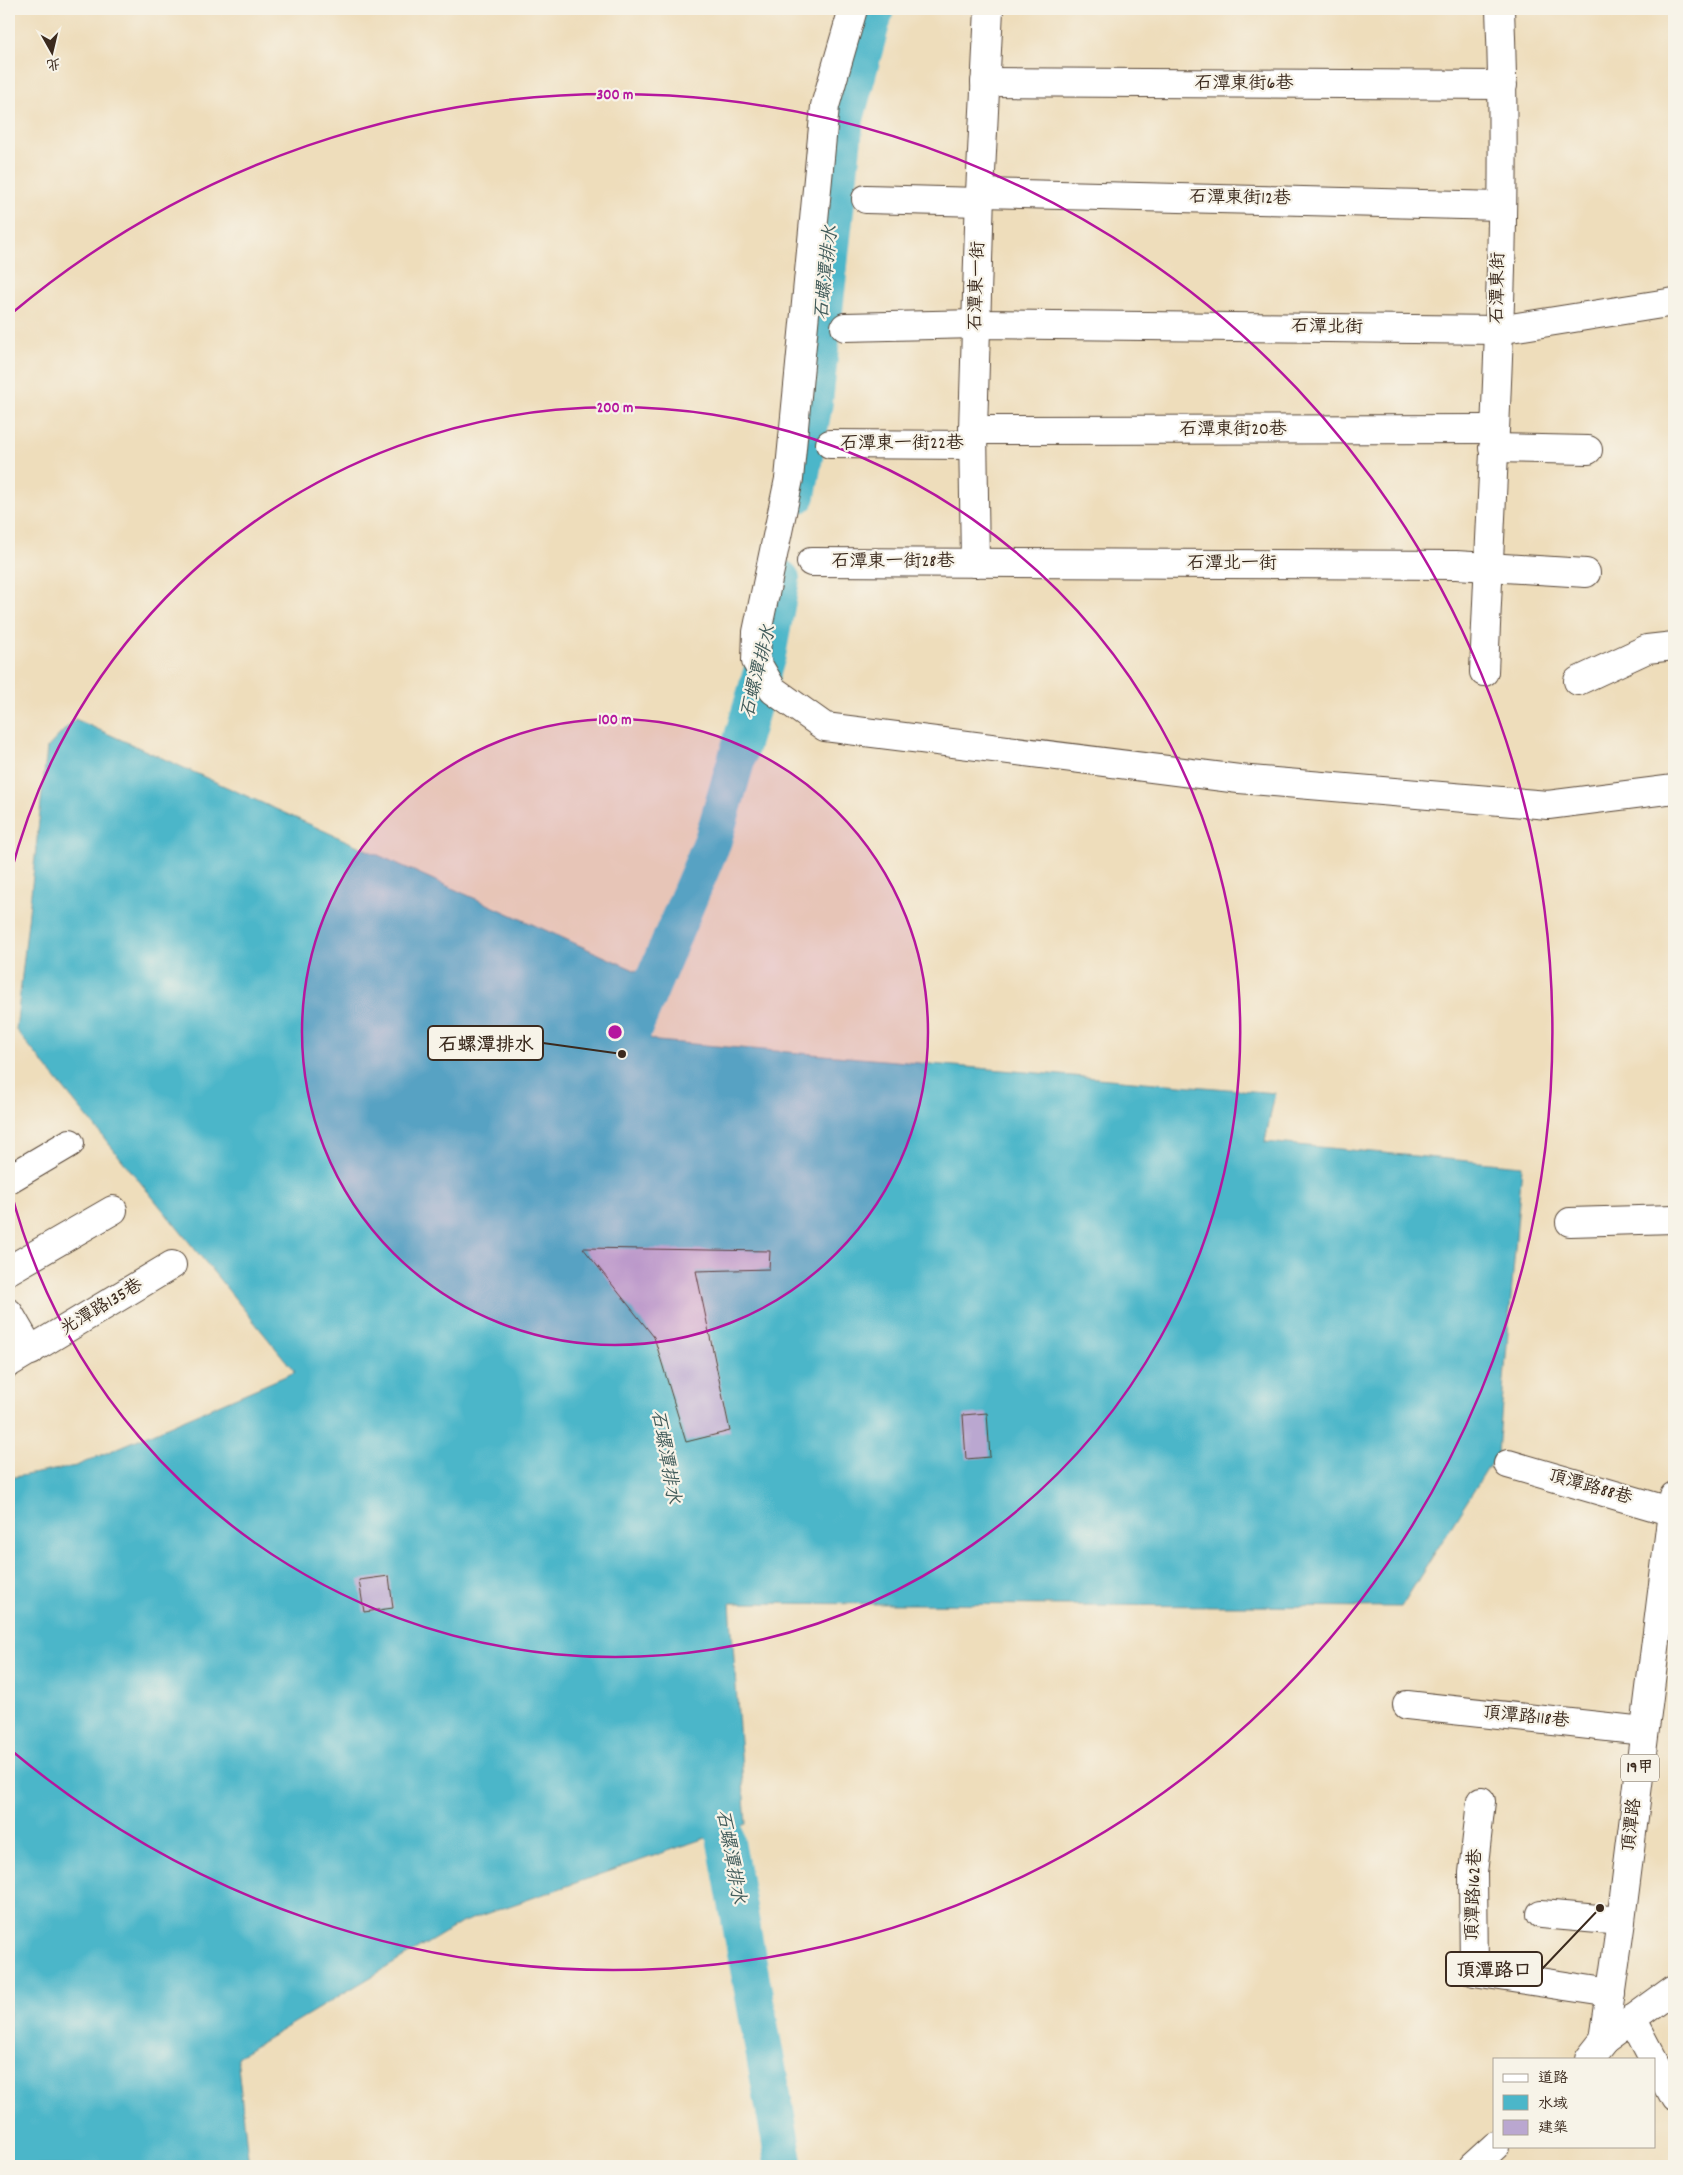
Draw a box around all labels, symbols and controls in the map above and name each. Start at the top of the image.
north arrow [28,28,78,78]
text: 北 [45,52,62,74]
street label: 石潭東街6巷 [1195,72,1293,97]
text: 300 m [597,85,633,107]
street label: 石潭東街12巷 [1189,186,1291,212]
water label: 石螺潭排水 [810,223,846,322]
street label: 石潭東一街 [964,241,992,331]
street label: 石潭東街 [1486,252,1512,324]
street label: 石潭北街 [1291,315,1363,341]
text: 200 m [597,398,633,420]
street label: 石潭東街20巷 [1179,418,1287,443]
street label: 石潭東一街22巷 [840,432,964,457]
street label: 石潭東一街28巷 [831,550,955,575]
street label: 石潭北一街 [1187,552,1277,577]
water label: 石螺潭排水 [735,622,785,721]
text: 100 m [598,710,632,732]
centre of rings [606,1023,624,1041]
callout: 石螺潭排水 [428,1026,543,1060]
text: 石螺潭排水 [438,1033,534,1060]
street label: 光潭路135巷 [56,1274,148,1342]
water label: 石螺潭排水 [642,1408,686,1507]
street label: 頂潭路88巷 [1545,1464,1635,1512]
street label: 頂潭路118巷 [1481,1701,1571,1735]
road number: 19甲 [1621,1755,1659,1782]
street label: 頂潭路 [1617,1797,1649,1853]
water label: 石螺潭排水 [707,1808,751,1907]
street label: 頂潭路162巷 [1461,1848,1489,1942]
callout: 頂潭路口 [1446,1952,1542,1986]
text: 頂潭路口 [1456,1959,1532,1986]
legend [1493,2058,1656,2148]
text: 道路 [1538,2068,1568,2090]
text: 水域 [1538,2094,1568,2116]
text: 建築 [1538,2118,1568,2140]

